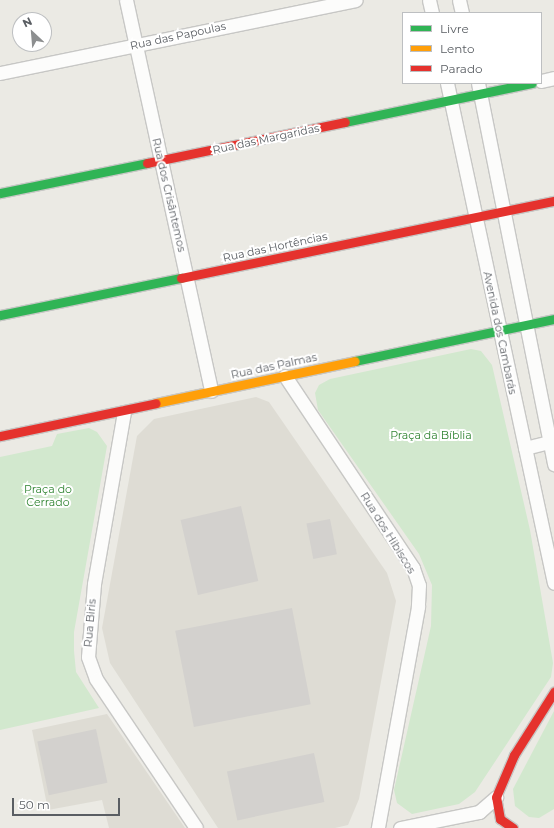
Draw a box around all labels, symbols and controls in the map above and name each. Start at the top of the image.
north arrow [12,12,52,52]
legend [402,12,542,84]
text: N [20,14,34,30]
street label: Rua das Papoulas [129,19,227,53]
text: Livre [440,21,469,36]
text: Lento [440,41,475,56]
text: Parado [440,61,483,76]
street label: Rua das Margaridas [211,121,321,157]
street label: Rua dos Crisântemos [149,137,189,253]
street label: Rua das Hortências [221,229,329,265]
street label: Avenida dos Cambarás [481,270,519,396]
street label: Rua das Palmas [230,350,318,382]
park label: Praça da Bíblia [390,428,472,442]
park label: Praça do Cerrado [24,483,72,509]
street label: Rua dos Hibiscos [358,490,418,576]
street label: Rua Biris [81,598,99,648]
scale bar [14,790,122,816]
text: 50 m [19,797,50,812]

